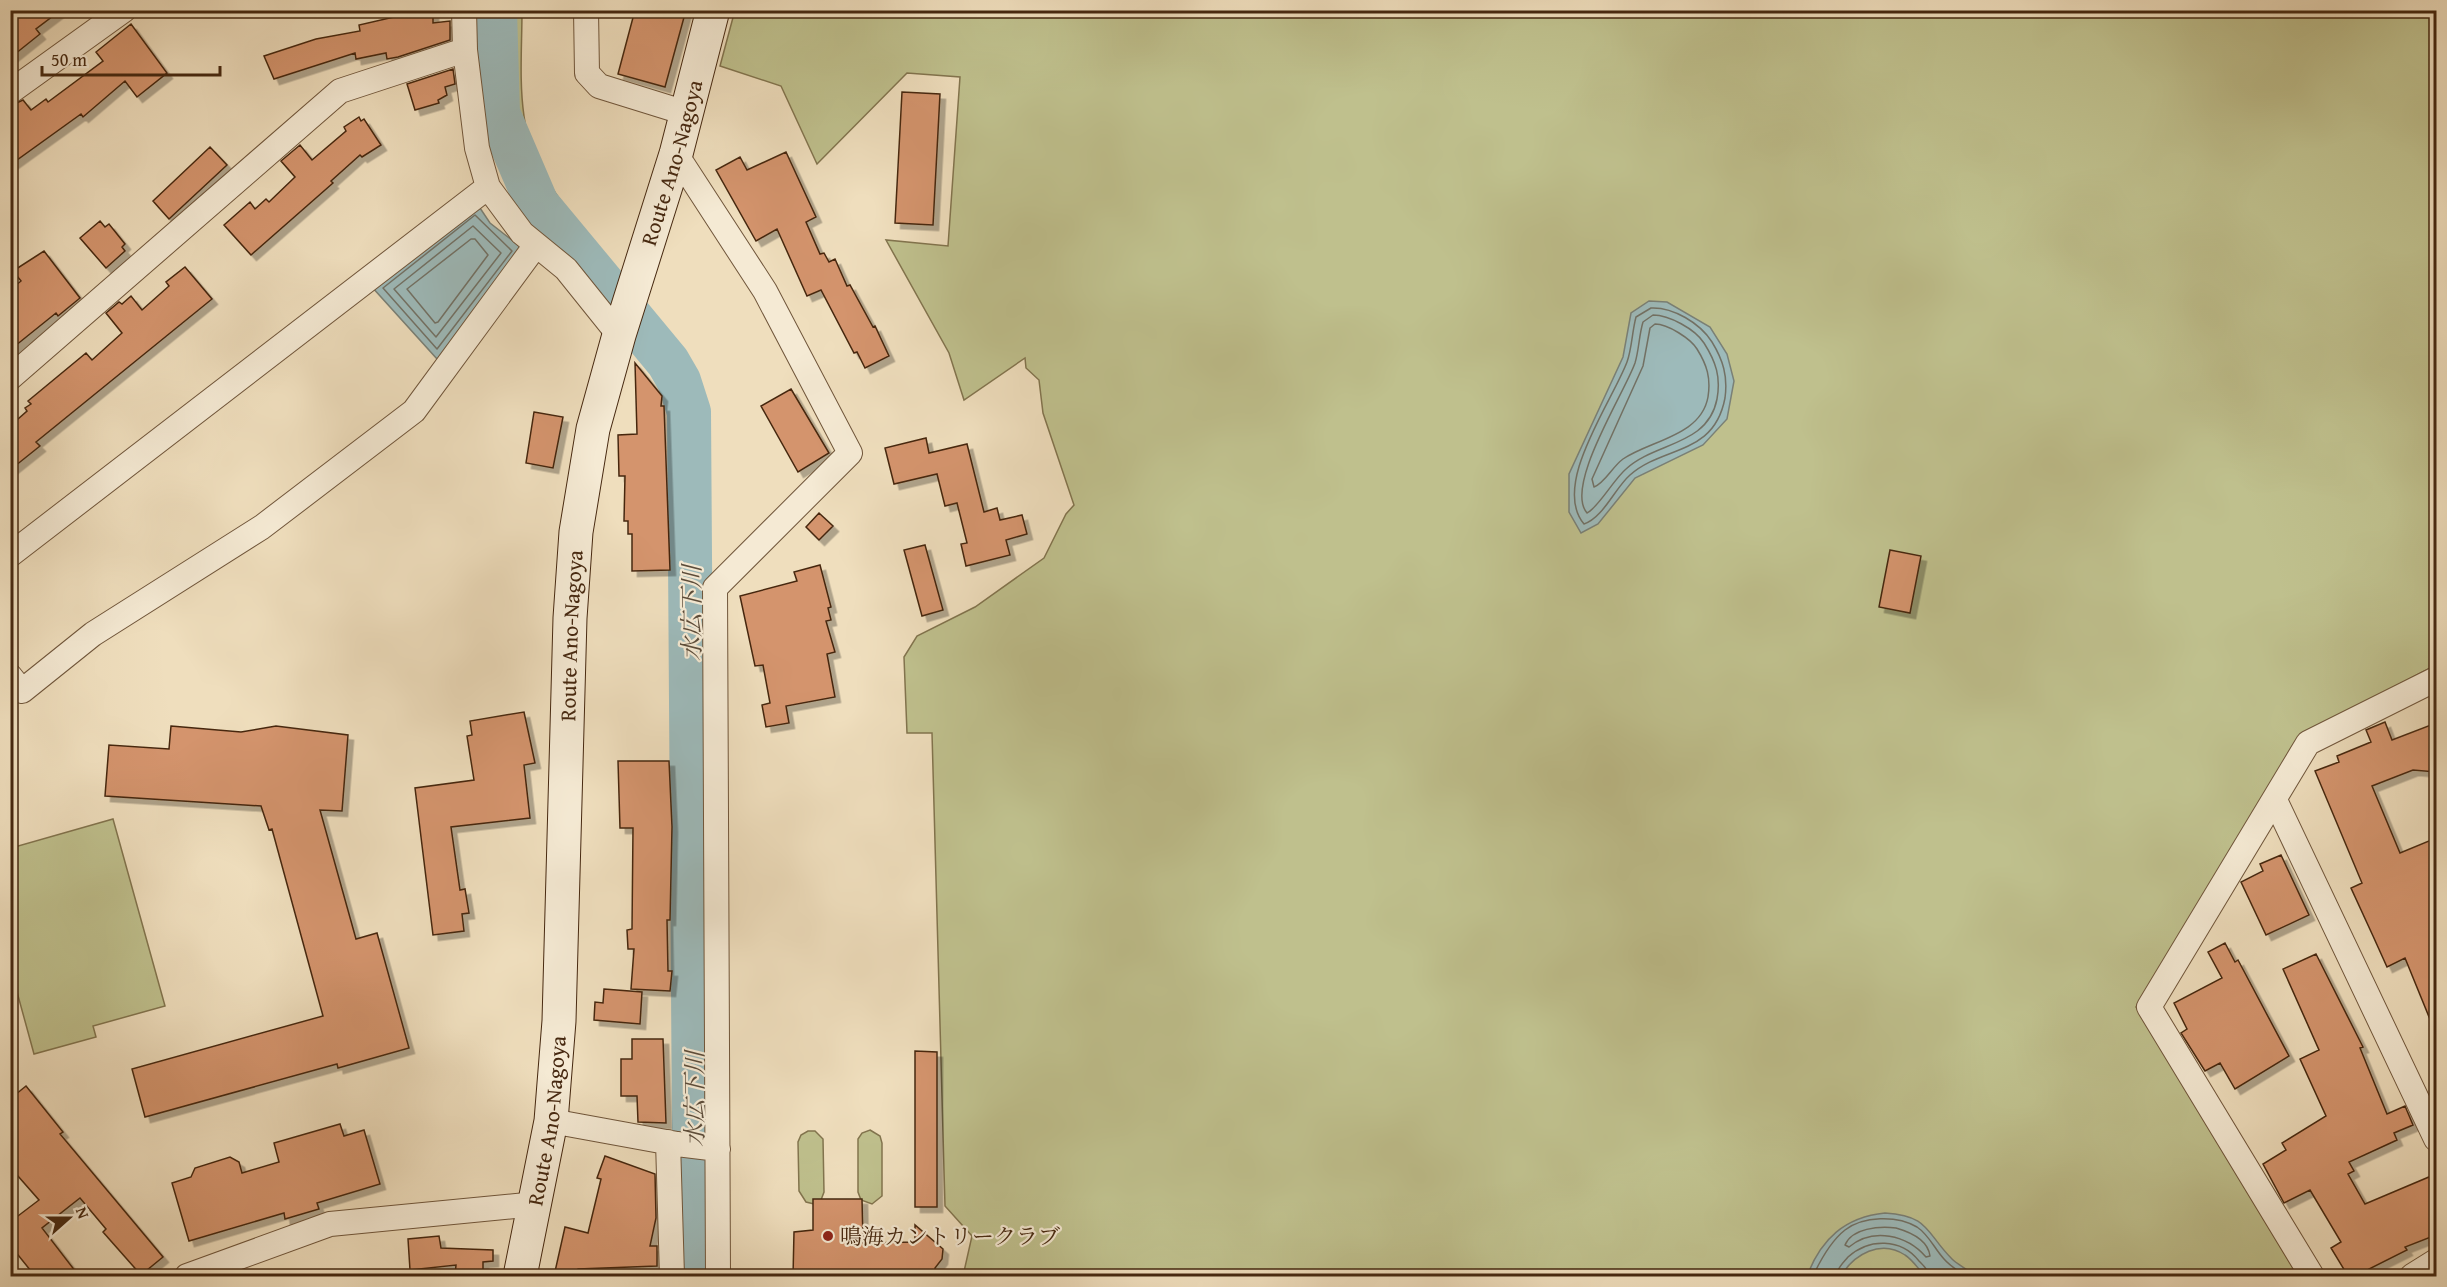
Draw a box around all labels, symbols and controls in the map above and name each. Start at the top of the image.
scale bar [42,39,220,77]
text: 50 m [51,46,87,73]
street label: Route Ano-Nagoya [632,76,711,249]
street label: Route Ano-Nagoya [551,548,591,722]
water label: 水広下川 [674,562,709,661]
street label: Route Ano-Nagoya [519,1034,574,1208]
water label: 水広下川 [677,1048,712,1147]
north arrow [39,1188,99,1248]
text: N [70,1203,96,1222]
place label: 鳴海カントリークラブ [840,1220,1060,1252]
marker: 鳴海カントリークラブ [821,1229,835,1243]

